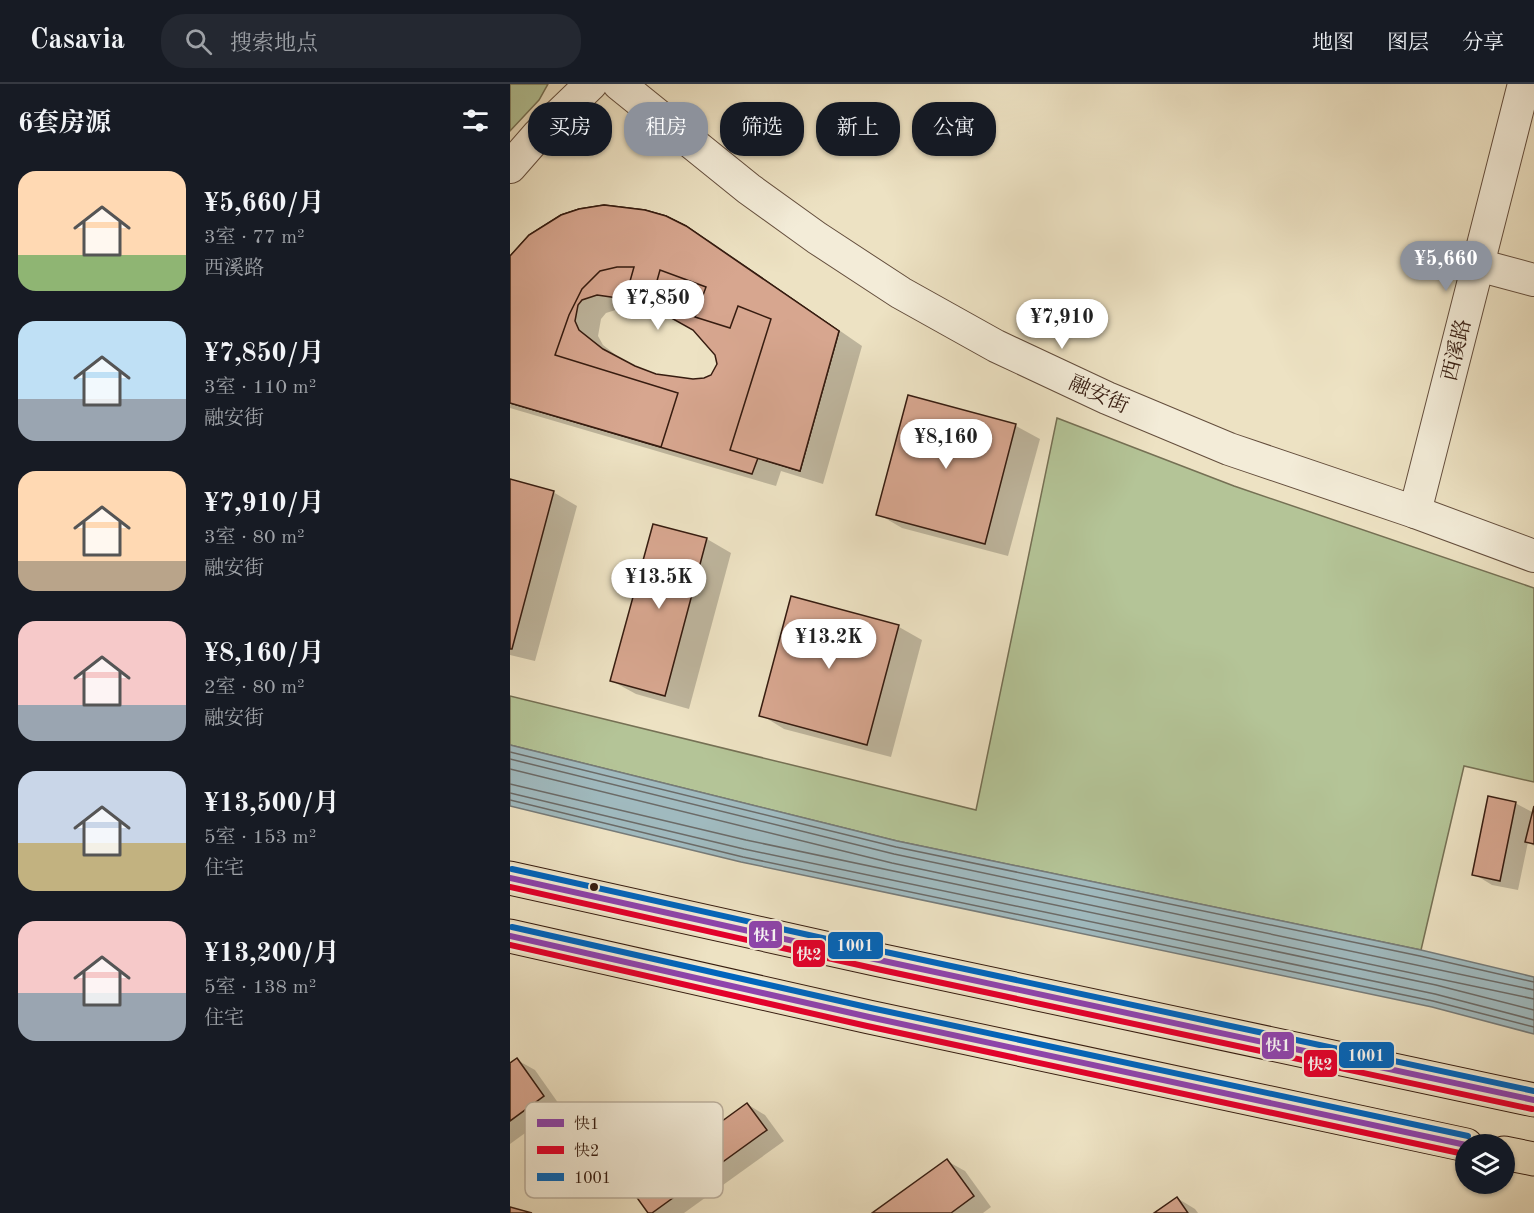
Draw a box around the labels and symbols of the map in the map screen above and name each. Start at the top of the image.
pin: ¥5,660 [1397,241,1495,292]
pin: ¥7,850 [609,280,707,331]
pin: ¥7,910 [1013,299,1111,350]
street label: 西溪路 [1438,317,1475,383]
street label: 融安街 [1065,371,1132,418]
pin: ¥8,160 [897,419,995,470]
pin: ¥13.5K [610,559,708,610]
pin: ¥13.2K [780,619,878,670]
unlabelled marker [588,881,600,893]
line badge: 快1 [748,920,783,949]
text: 快1 [753,927,779,945]
line badge: 1001 [827,931,884,960]
line badge: 快2 [792,939,826,968]
text: 1001 [836,939,874,955]
text: 快2 [796,946,822,964]
line badge: 快1 [1261,1031,1295,1060]
text: 快1 [1265,1037,1291,1055]
line badge: 1001 [1338,1041,1395,1069]
line badge: 快2 [1303,1049,1338,1078]
text: 1001 [1347,1049,1385,1065]
text: 快2 [1307,1056,1333,1074]
legend [525,1102,723,1198]
text: 快1 [574,1115,599,1133]
text: 快2 [574,1142,599,1160]
text: 1001 [574,1171,611,1187]

